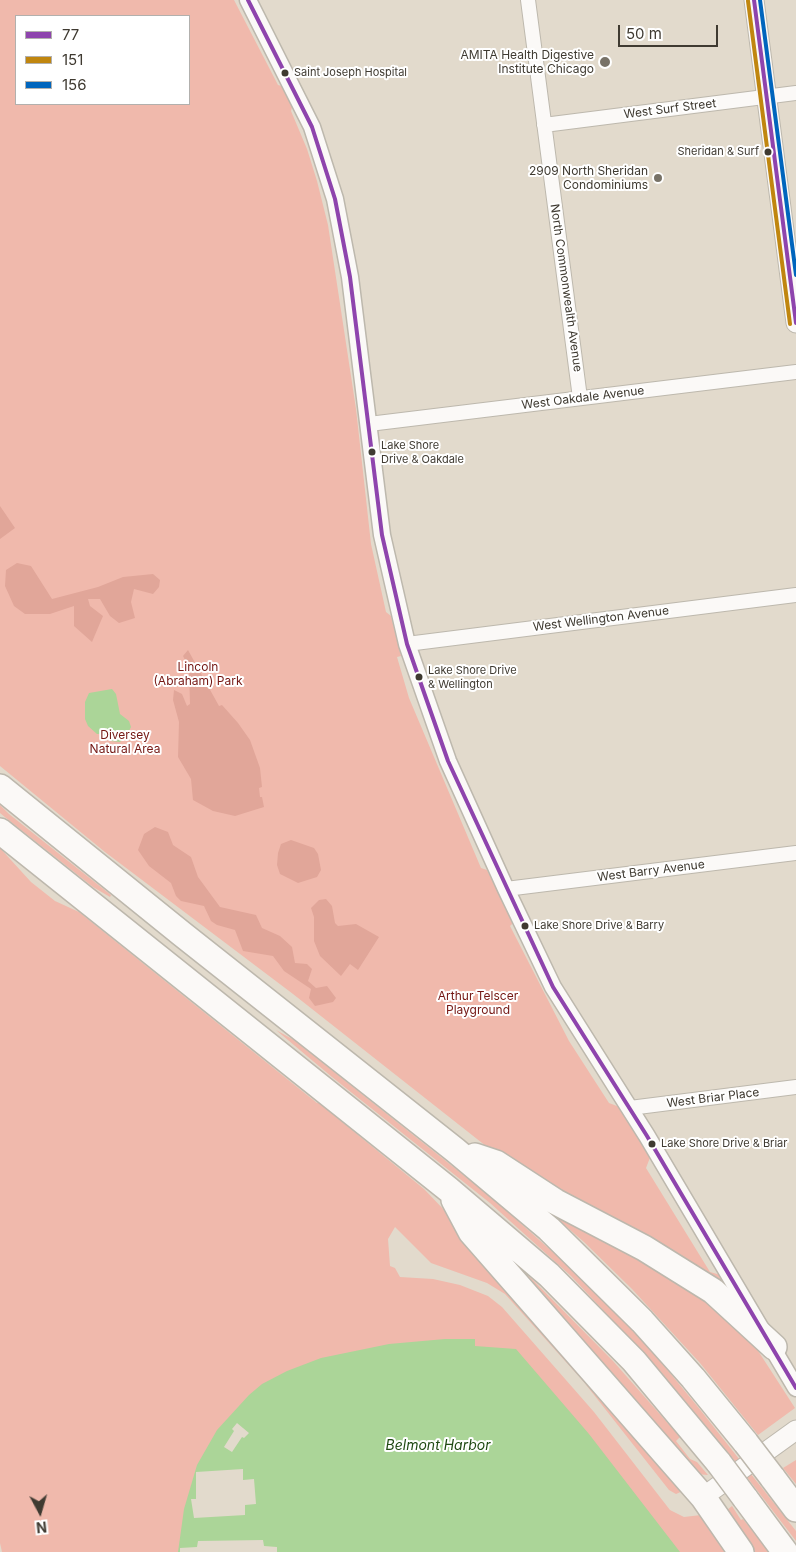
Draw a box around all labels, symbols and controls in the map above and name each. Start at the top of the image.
legend [15,15,190,105]
scale bar [621,15,721,47]
text: 50 m [626,24,662,43]
text: 77 [62,25,79,44]
place label: AMITA Health Digestive Institute Chicago [460,48,594,76]
text: 151 [62,50,83,69]
marker: AMITA Health Digestive Institute Chicago [598,55,612,69]
place label: Saint Joseph Hospital [294,66,407,80]
marker: Saint Joseph Hospital [280,68,290,78]
text: 156 [62,75,87,94]
street label: West Surf Street [623,96,717,122]
place label: Sheridan & Surf [677,145,759,159]
marker: Sheridan & Surf [763,147,773,157]
place label: 2909 North Sheridan Condominiums [529,164,648,192]
marker: 2909 North Sheridan Condominiums [652,172,664,184]
street label: North Commonwealth Avenue [547,203,585,373]
street label: West Oakdale Avenue [521,383,645,413]
place label: Lake Shore Drive & Oakdale [381,439,464,465]
marker: Lake Shore Drive & Oakdale [367,447,377,457]
street label: West Wellington Avenue [532,604,670,634]
park label: Lincoln (Abraham) Park [153,660,243,688]
place label: Lake Shore Drive & Wellington [428,664,517,690]
marker: Lake Shore Drive & Wellington [414,672,424,682]
park label: Diversey Natural Area [90,728,160,756]
street label: West Barry Avenue [596,857,706,885]
place label: Lake Shore Drive & Barry [534,919,664,933]
marker: Lake Shore Drive & Barry [520,921,530,931]
park label: Arthur Telscer Playground [438,989,518,1017]
street label: West Briar Place [666,1085,760,1111]
place label: Lake Shore Drive & Briar [661,1137,787,1151]
marker: Lake Shore Drive & Briar [647,1139,657,1149]
water label: Belmont Harbor [386,1438,490,1454]
north arrow [15,1487,65,1537]
text: N [35,1518,48,1536]

